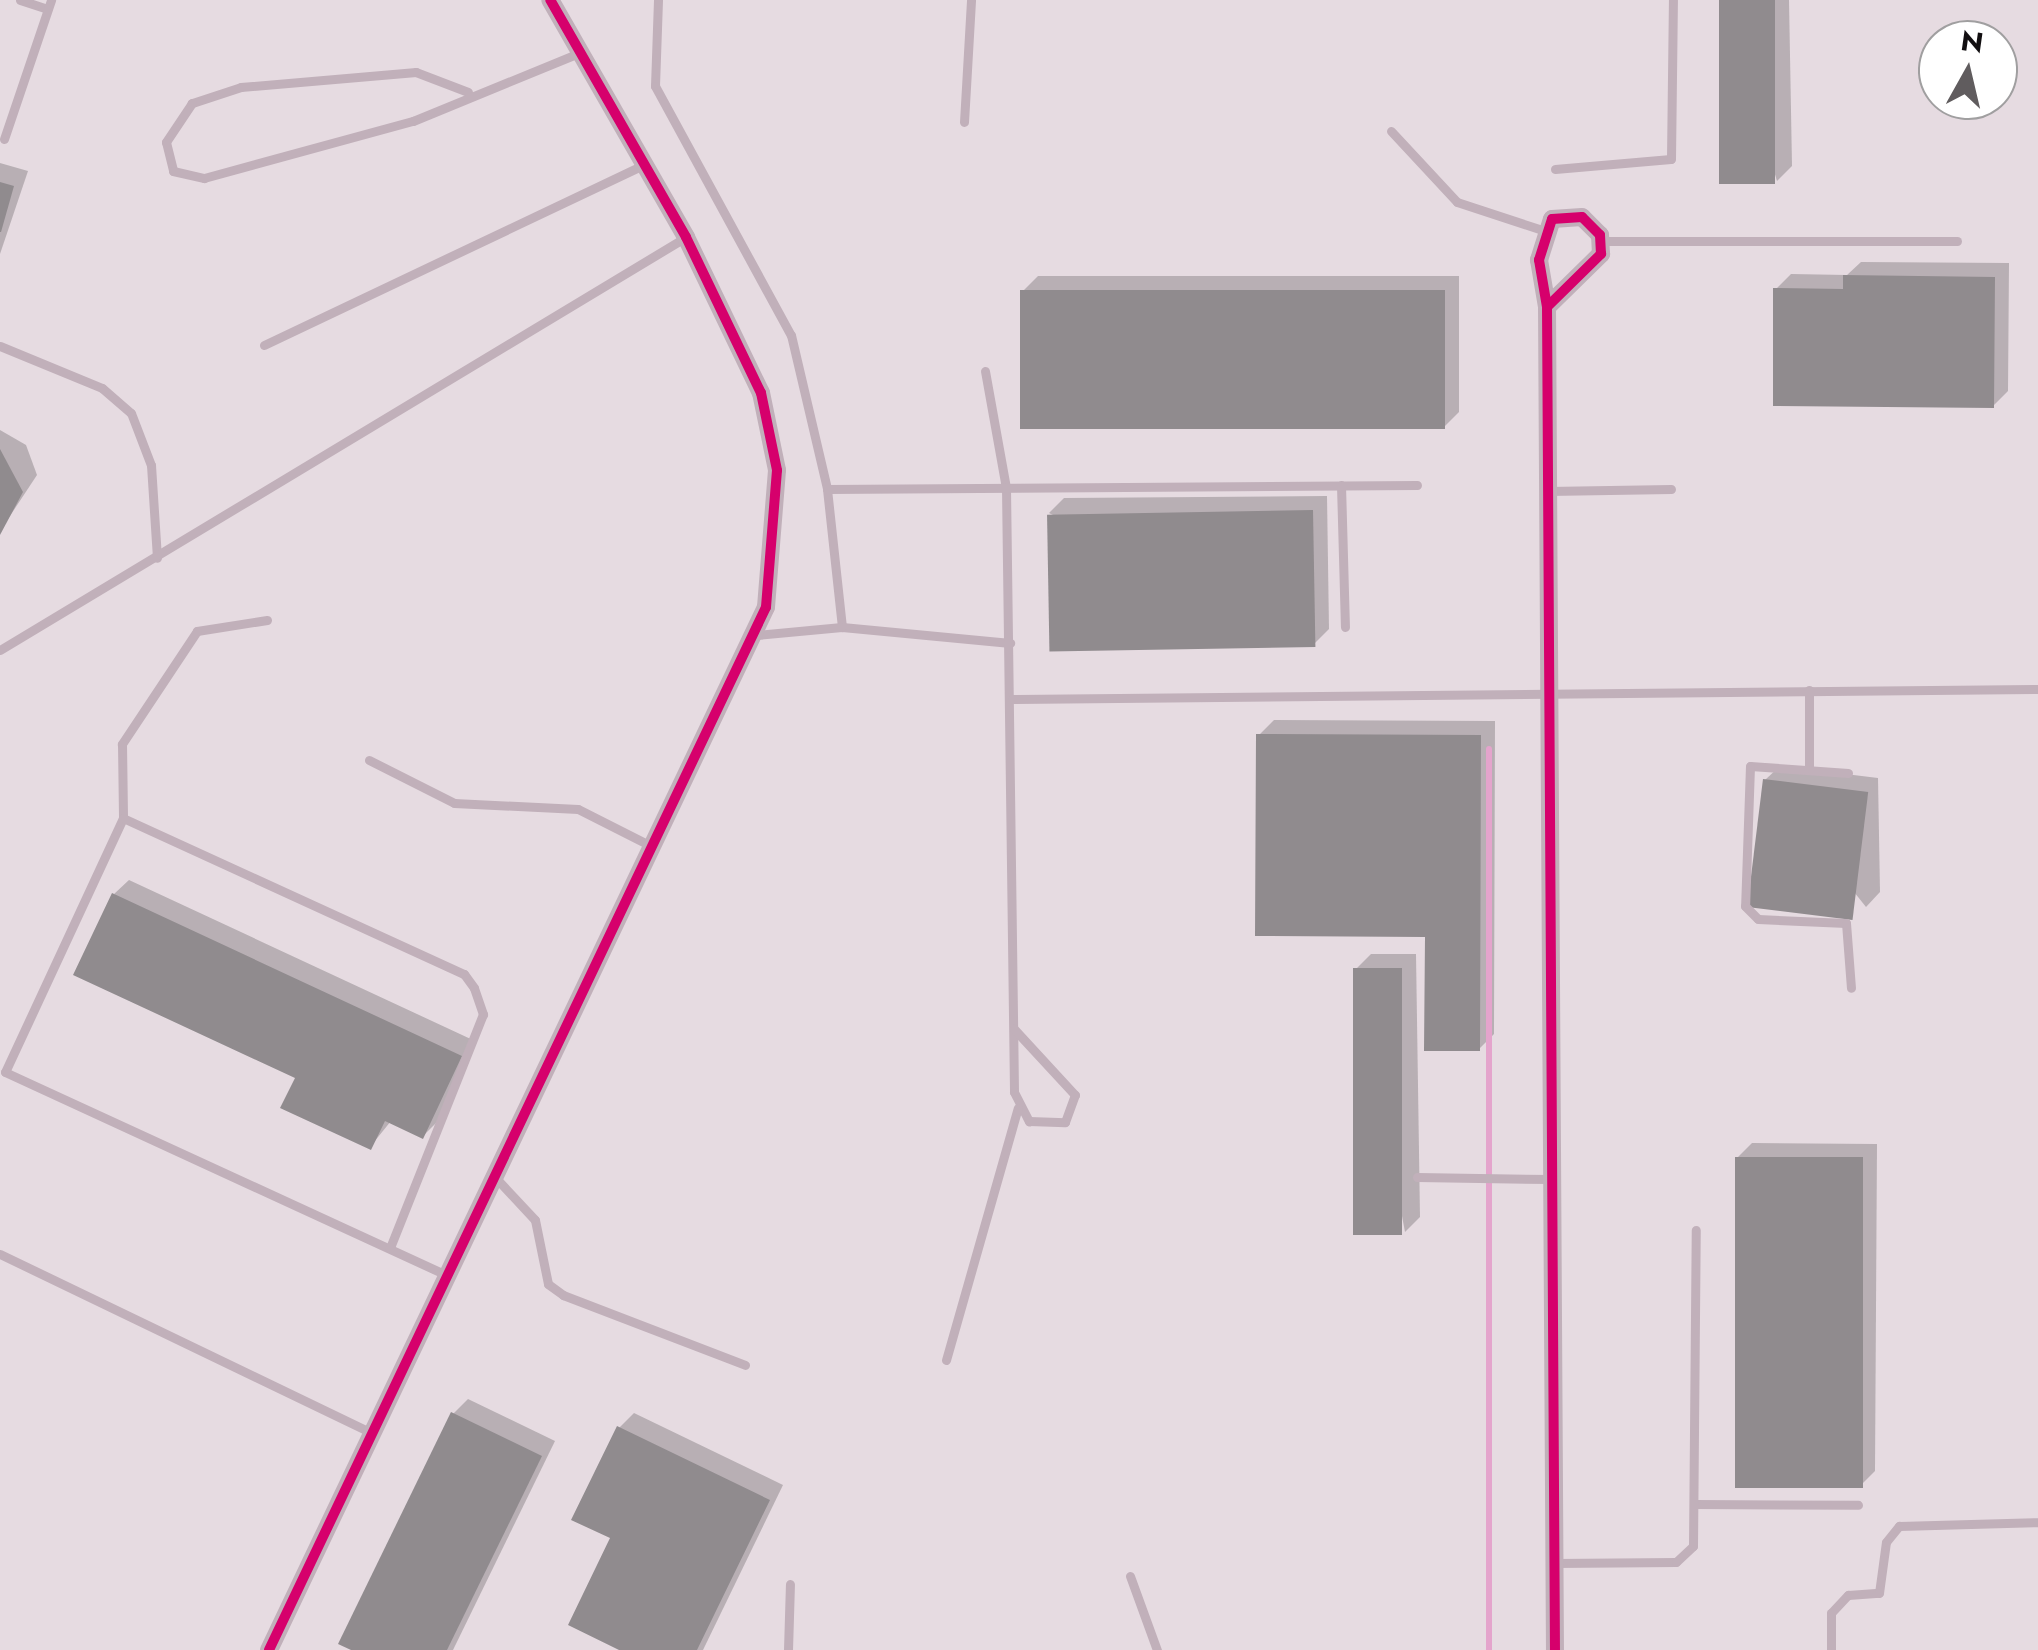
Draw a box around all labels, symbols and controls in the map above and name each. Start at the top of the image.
north arrow [1918,20,2018,120]
text: N [1958,20,1986,64]

